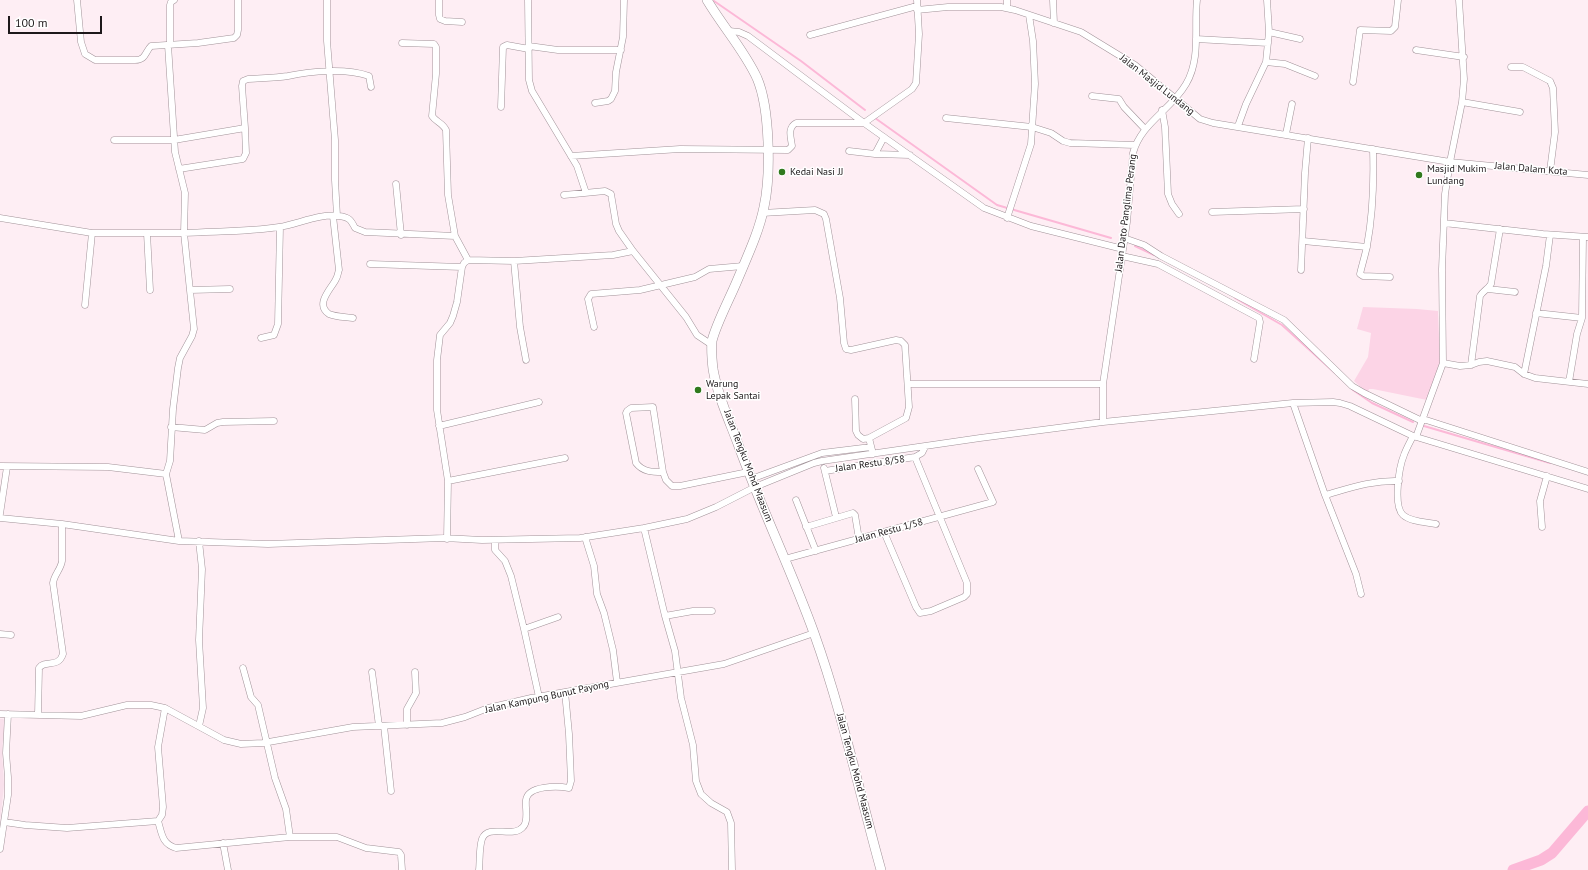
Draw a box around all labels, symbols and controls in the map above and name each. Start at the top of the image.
scale bar [10,8,104,34]
text: 100 m [15,15,48,30]
street label: Jalan Masjid Lundang [1117,52,1197,118]
street label: Jalan Dato Panglima Perang [1113,153,1139,273]
street label: Jalan Dalam Kota [1494,160,1568,178]
place label: Masjid Mukim Lundang [1427,163,1486,186]
place label: Kedai Nasi JJ [790,166,843,178]
marker: Kedai Nasi JJ [777,167,787,177]
marker: Masjid Mukim Lundang [1414,170,1424,180]
place label: Warung Lepak Santai [706,378,760,402]
marker: Warung Lepak Santai [693,385,703,395]
street label: Jalan Tengku Mohd Maasum [721,408,775,524]
street label: Jalan Restu 8/58 [835,453,905,475]
street label: Jalan Restu 1/58 [854,516,924,546]
street label: Jalan Kampung Bunut Payong [484,678,610,716]
street label: Jalan Tengku Mohd Maasum [834,712,876,830]

